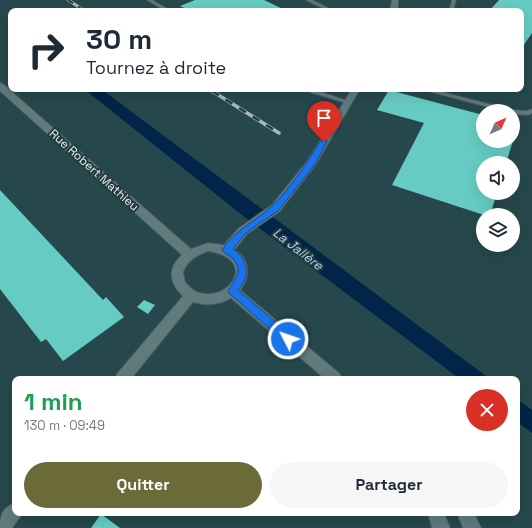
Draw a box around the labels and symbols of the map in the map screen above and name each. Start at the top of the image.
pin [307,101,341,142]
north arrow [476,104,520,148]
street label: Rue Robert Mathieu [46,126,142,214]
water label: La Jallère [269,224,328,275]
position arrow [267,318,309,360]

